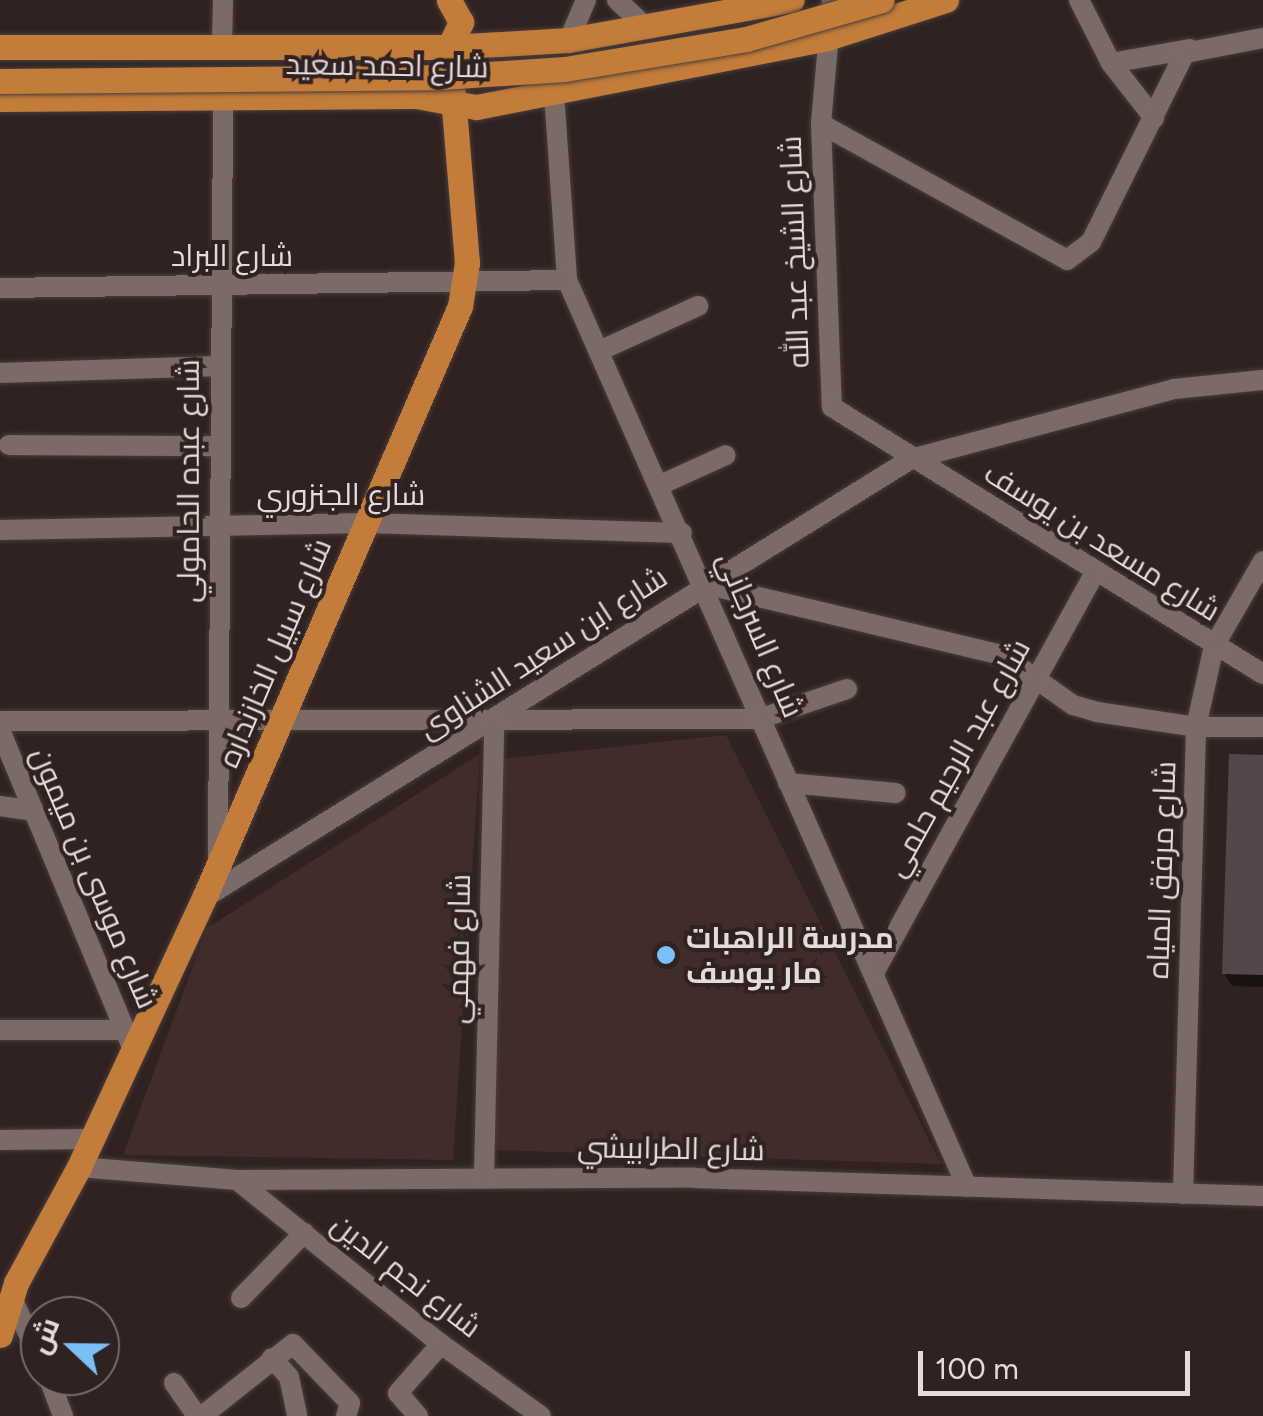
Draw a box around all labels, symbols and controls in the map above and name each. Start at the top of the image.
street label: شارع احمد سعيد [285,46,489,86]
street label: شارع الشيخ عبد الله [773,135,817,369]
street label: شارع البراد [171,238,293,274]
street label: شارع عبده الحامولي [171,359,207,603]
street label: شارع مسعد بن يوسف [977,455,1227,629]
street label: شارع الجنزوري [257,477,425,513]
street label: شارع سبيل الخازنداره [211,533,339,773]
street label: شارع السرجاني [709,547,811,723]
street label: شارع ابن سعيد الشناوى [412,559,674,747]
street label: شارع عبد الرحيم حلمي [878,633,1038,883]
street label: شارع موسى بن ميمون [23,742,165,1014]
street label: شارع مرفق المياه [1140,760,1184,980]
street label: شارع فهمي [440,874,478,1024]
place label: مدرسة الراهبات مار يوسف [686,920,894,990]
marker: مدرسة الراهبات مار يوسف [655,944,677,966]
street label: شارع الطرابيشي [577,1129,765,1169]
street label: شارع نجم الدين [324,1206,488,1346]
north arrow [20,1296,120,1396]
text: ش [22,1312,67,1359]
scale bar [923,1331,1196,1393]
text: 100 m [935,1350,1019,1387]

